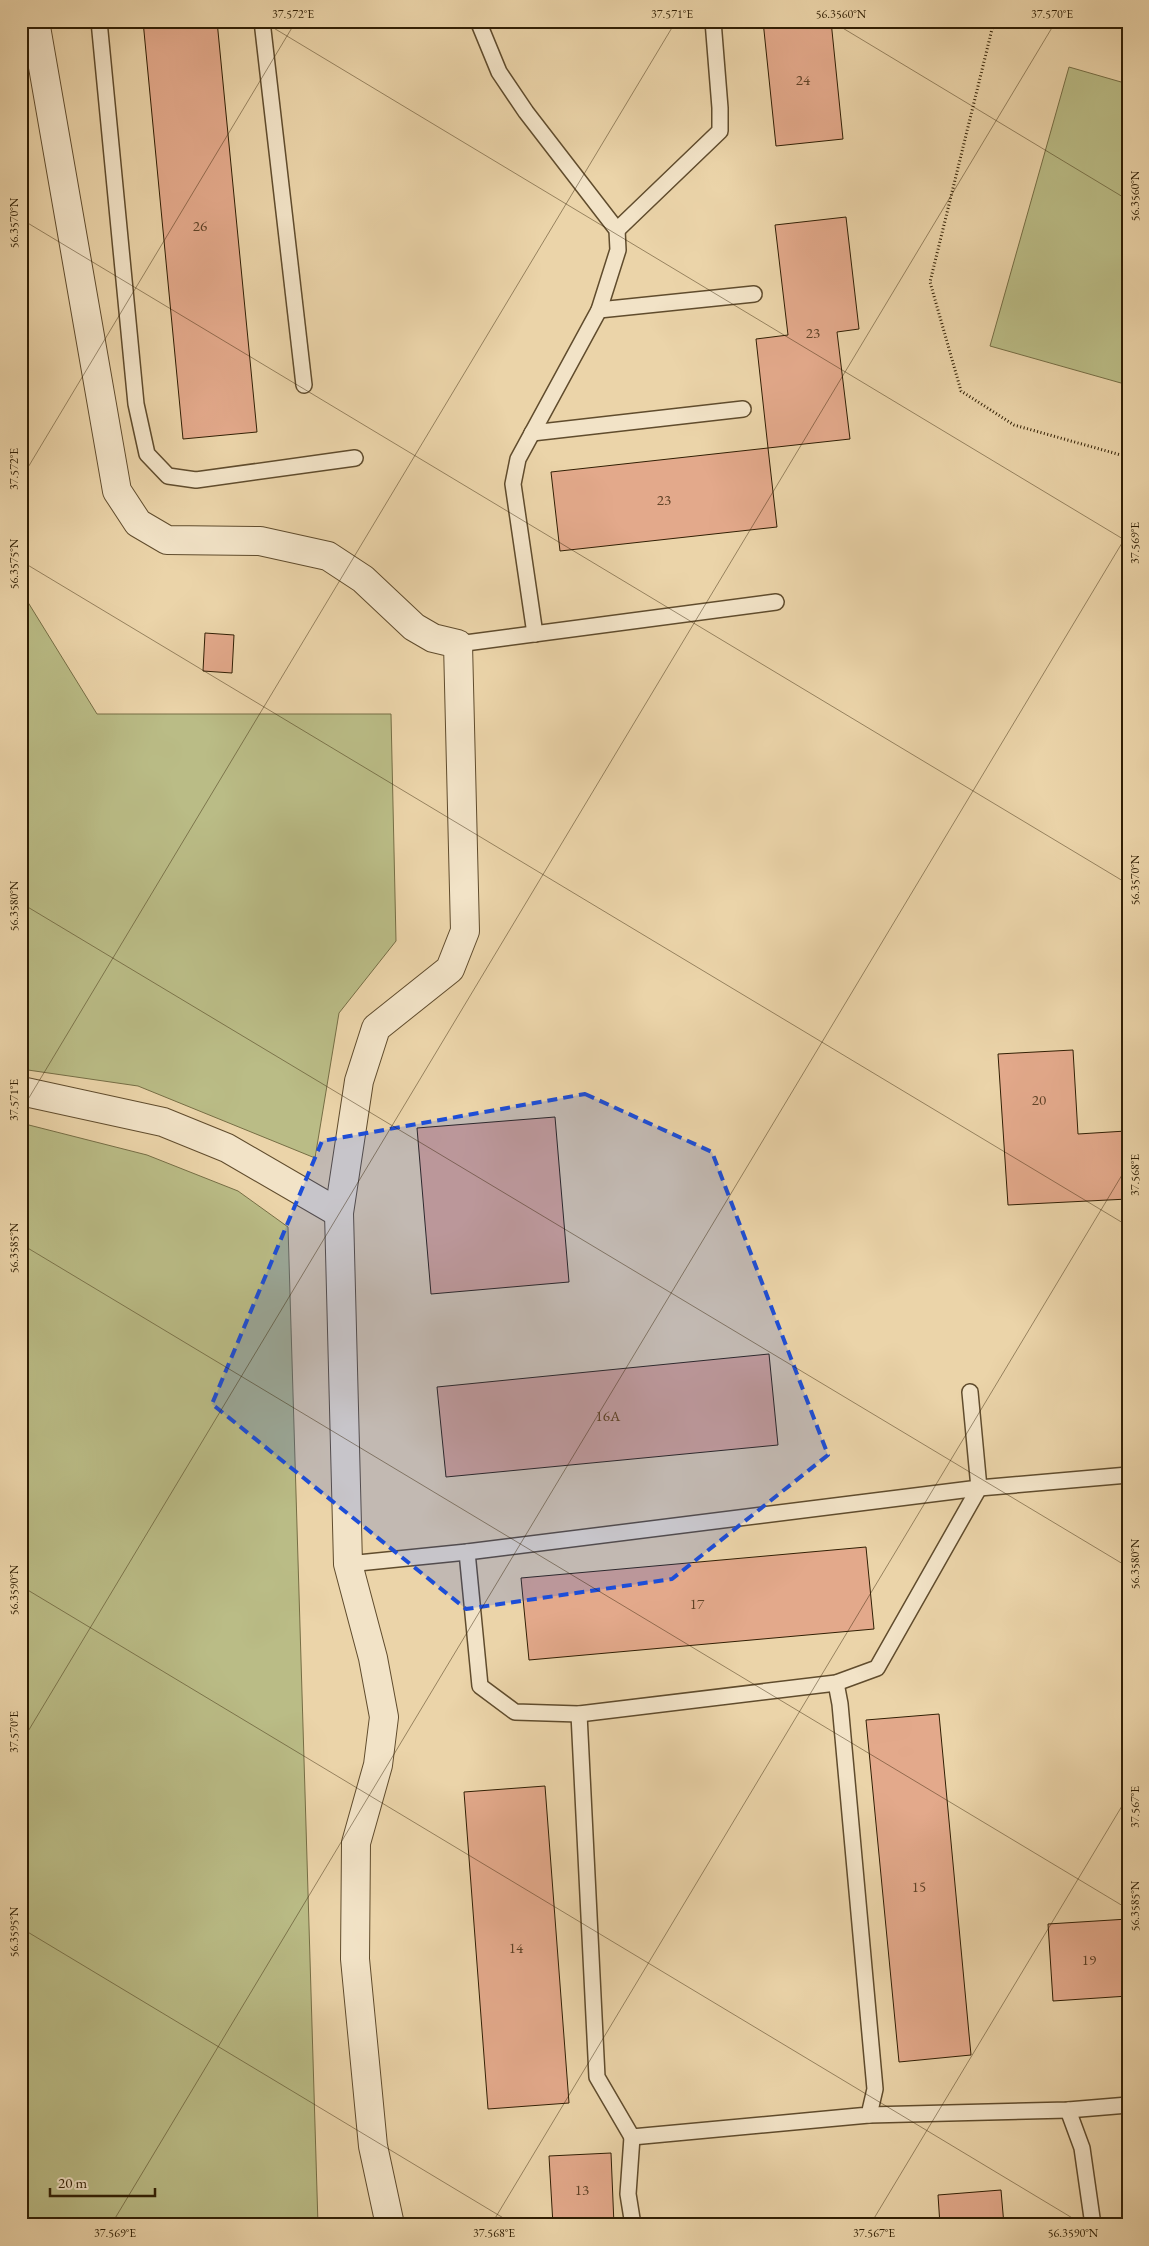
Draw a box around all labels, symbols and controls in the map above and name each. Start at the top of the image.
text: 37.572°E [272,6,314,22]
text: 37.571°E [651,6,693,22]
text: 56.3560°N [816,6,867,22]
text: 37.570°E [1031,6,1073,22]
house number: 24 [796,70,811,89]
text: 56.3560°N [1127,170,1143,221]
text: 56.3570°N [6,197,22,248]
house number: 26 [193,216,207,235]
house number: 23 [806,323,820,342]
text: 37.572°E [6,448,22,490]
house number: 23 [657,490,671,509]
text: 37.569°E [1127,522,1143,564]
text: 56.3575°N [6,538,22,589]
text: 56.3570°N [1127,854,1143,905]
text: 56.3580°N [6,880,22,931]
text: 37.571°E [6,1079,22,1121]
house number: 20 [1032,1090,1046,1109]
text: 37.568°E [1127,1154,1143,1196]
text: 56.3585°N [6,1222,22,1273]
house number: 16А [596,1406,621,1425]
text: 56.3580°N [1127,1538,1143,1589]
text: 56.3590°N [6,1564,22,1615]
house number: 17 [690,1594,705,1613]
text: 37.570°E [6,1711,22,1753]
text: 37.567°E [1127,1786,1143,1828]
house number: 15 [912,1877,926,1896]
text: 56.3585°N [1127,1880,1143,1931]
text: 56.3595°N [6,1906,22,1957]
house number: 14 [509,1938,524,1957]
house number: 19 [1082,1950,1096,1969]
scale bar [50,2166,155,2198]
text: 20 m [58,2173,87,2192]
house number: 13 [575,2180,589,2199]
text: 37.569°E [94,2225,136,2241]
text: 37.568°E [473,2225,515,2241]
text: 37.567°E [853,2225,895,2241]
text: 56.3590°N [1048,2225,1099,2241]

